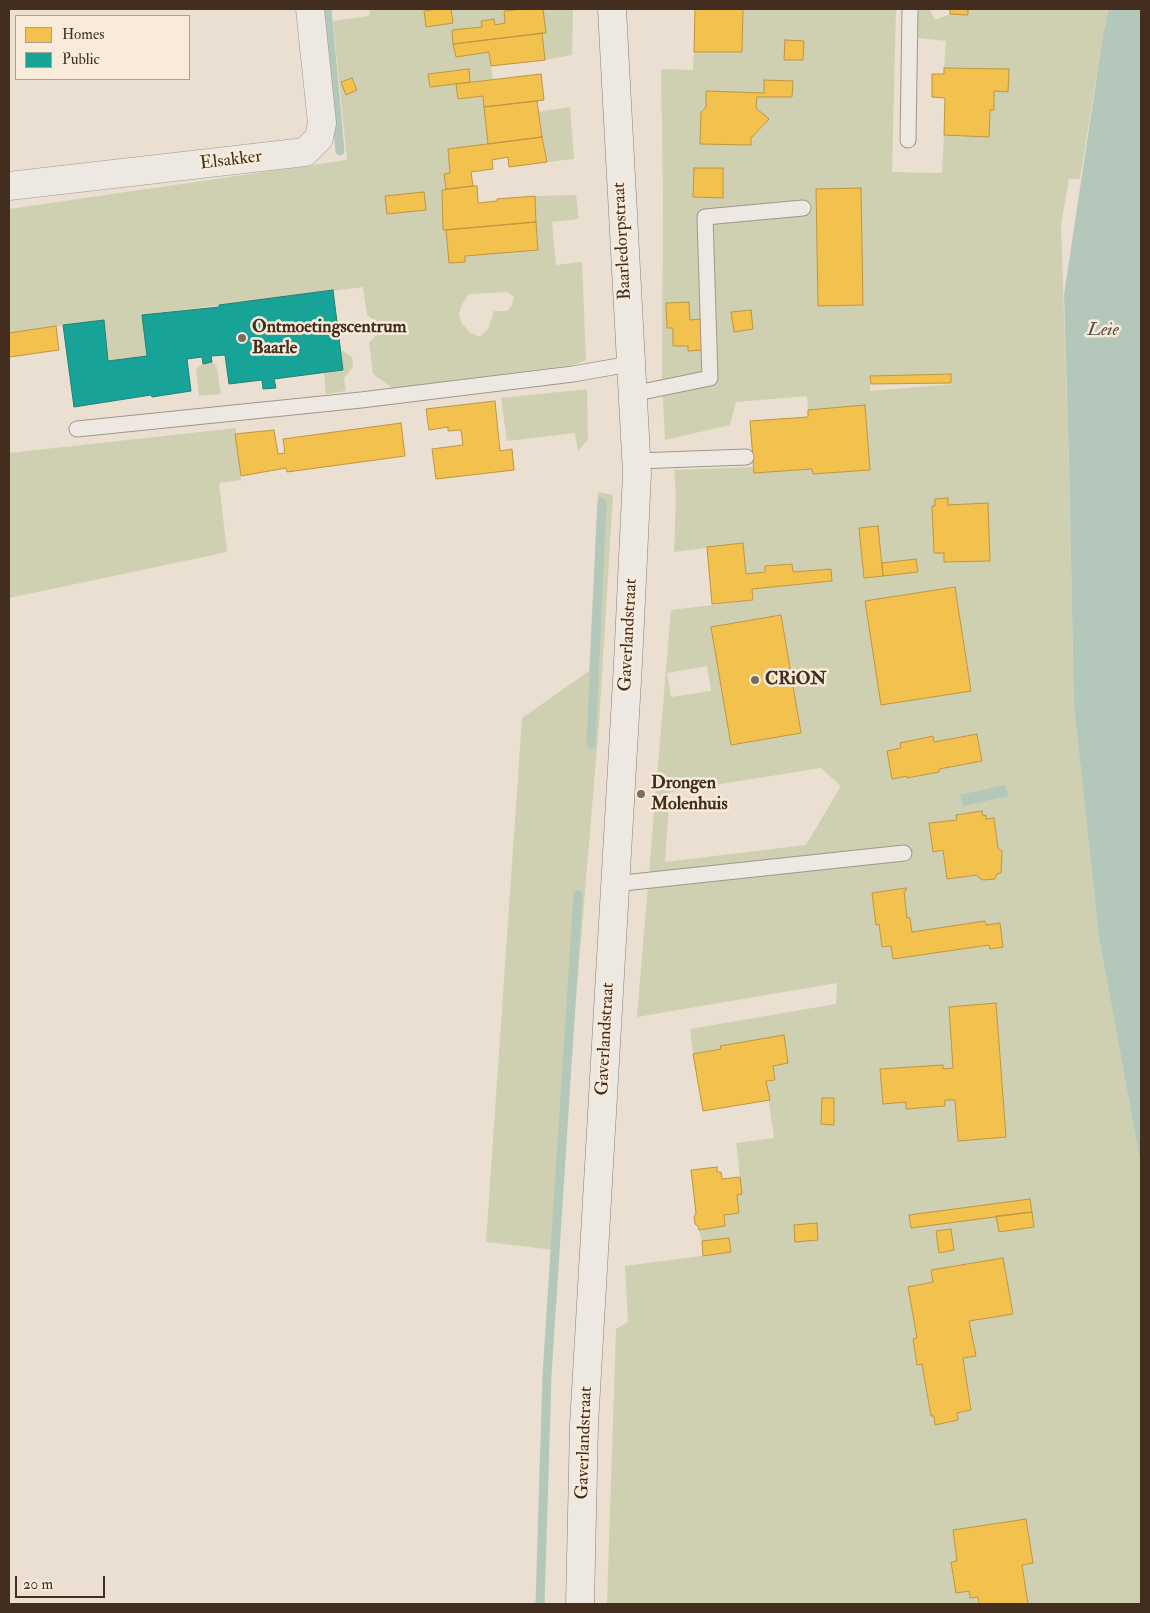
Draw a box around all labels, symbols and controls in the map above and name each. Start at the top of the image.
legend [15,15,190,80]
text: Homes [62,25,104,44]
text: Public [62,50,100,69]
street label: Elsakker [199,146,263,176]
street label: Baarledorpstraat [609,182,637,300]
place label: Ontmoetingscentrum Baarle [252,317,406,359]
water label: Leie [1087,320,1119,342]
marker: Ontmoetingscentrum Baarle [236,332,248,344]
street label: Gaverlandstraat [615,578,643,692]
place label: CRiON [765,669,826,691]
marker: CRiON [749,674,761,686]
place label: Drongen Molenhuis [651,773,728,816]
marker: Drongen Molenhuis [635,788,647,800]
street label: Gaverlandstraat [592,982,620,1096]
street label: Gaverlandstraat [572,1386,598,1500]
scale bar [18,1566,108,1598]
text: 20 m [23,1575,53,1594]

